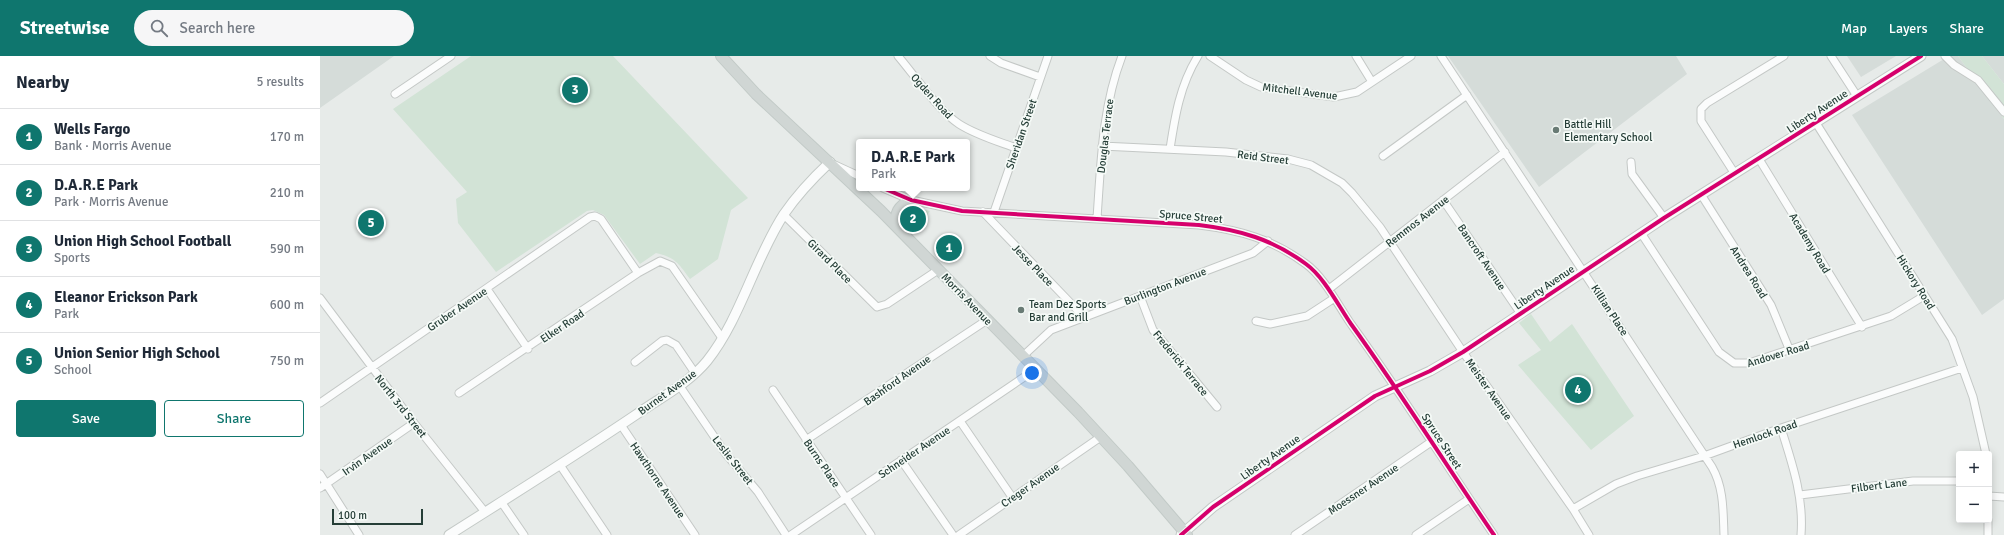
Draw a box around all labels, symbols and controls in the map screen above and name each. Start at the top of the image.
search box [134,10,414,46]
text: Streetwise [20,16,110,40]
icon: search [148,17,170,39]
text: Search here [180,19,255,37]
text: Map [1841,20,1867,37]
text: Layers [1889,20,1928,37]
text: Share [1950,20,1984,37]
street label: Ogden Road [908,71,955,122]
text: Nearby [16,72,69,93]
text: 5 results [256,74,304,90]
pin: 3 [562,75,588,105]
street label: Mitchell Avenue [1262,80,1338,103]
street label: Liberty Avenue [1784,87,1850,136]
street label: Sheridan Street [1003,97,1040,171]
street label: Douglas Terrace [1094,98,1117,174]
place label: Battle Hill Elementary School [1564,118,1652,144]
text: Wells Fargo [54,120,130,138]
marker: Battle Hill Elementary School [1551,125,1561,135]
text: 1 [25,129,33,145]
text: 170 m [270,129,304,145]
text: Bank · Morris Avenue [54,138,172,154]
popup [856,139,970,191]
text: D.A.R.E Park [871,148,955,166]
street label: Reid Street [1236,148,1290,167]
text: Park [871,166,896,182]
text: D.A.R.E Park [54,176,138,194]
text: 2 [25,185,33,201]
text: 210 m [270,185,304,201]
street label: Remmos Avenue [1383,193,1452,250]
text: Park · Morris Avenue [54,194,168,210]
pin: 2 [900,204,926,234]
street label: Spruce Street [1159,207,1223,226]
pin: 5 [358,208,384,238]
street label: Academy Road [1786,211,1833,276]
street label: Bancroft Avenue [1455,222,1508,293]
text: Union High School Football [54,232,231,250]
pin: 1 [936,233,962,263]
street label: Girard Place [805,236,855,286]
text: 3 [25,241,33,257]
text: 590 m [270,241,304,257]
street label: Jesse Place [1009,242,1056,289]
street label: Andrea Road [1727,244,1770,301]
text: Sports [54,250,90,266]
street label: Hickory Road [1894,253,1938,312]
street label: Liberty Avenue [1512,262,1577,312]
street label: Burlington Avenue [1122,265,1208,308]
street label: Morris Avenue [939,271,995,328]
street label: Killian Place [1588,282,1631,338]
street label: Gruber Avenue [425,285,490,334]
text: Eleanor Erickson Park [54,288,198,306]
text: 4 [25,297,33,313]
text: 600 m [270,297,304,313]
place label: Team Dez Sports Bar and Grill [1029,298,1107,324]
marker: Team Dez Sports Bar and Grill [1016,305,1026,315]
text: Park [54,306,79,322]
street label: Elker Road [538,307,587,346]
street label: Frederick Terrace [1150,328,1211,399]
street label: Andover Road [1745,339,1811,370]
text: Union Senior High School [54,344,220,362]
street label: Bashford Avenue [861,352,933,408]
text: 5 [25,353,33,369]
text: 750 m [270,353,304,369]
street label: Meister Avenue [1463,356,1515,423]
text: School [54,362,92,378]
your location [1022,363,1042,383]
street label: Burnet Avenue [636,367,699,418]
street label: North 3rd Street [372,372,429,441]
pin: 4 [1565,375,1591,405]
button: Save [16,400,156,437]
button: Share [164,400,304,437]
street label: Spruce Street [1419,411,1464,472]
street label: Hemlock Road [1731,417,1799,452]
street label: Schneider Avenue [876,424,953,481]
street label: Liberty Avenue [1238,432,1303,483]
street label: Leslie Street [709,433,756,487]
street label: Irvin Avenue [340,434,395,478]
street label: Burns Place [801,437,843,490]
street label: Hawthorne Avenue [627,440,688,521]
map controls [1956,451,1992,523]
button: + [1956,451,1992,487]
street label: Creger Avenue [999,461,1062,510]
street label: Moessner Avenue [1326,461,1401,518]
street label: Filbert Lane [1850,476,1908,495]
button: − [1956,487,1992,523]
scale bar [332,507,423,526]
text: 100 m [338,509,367,522]

